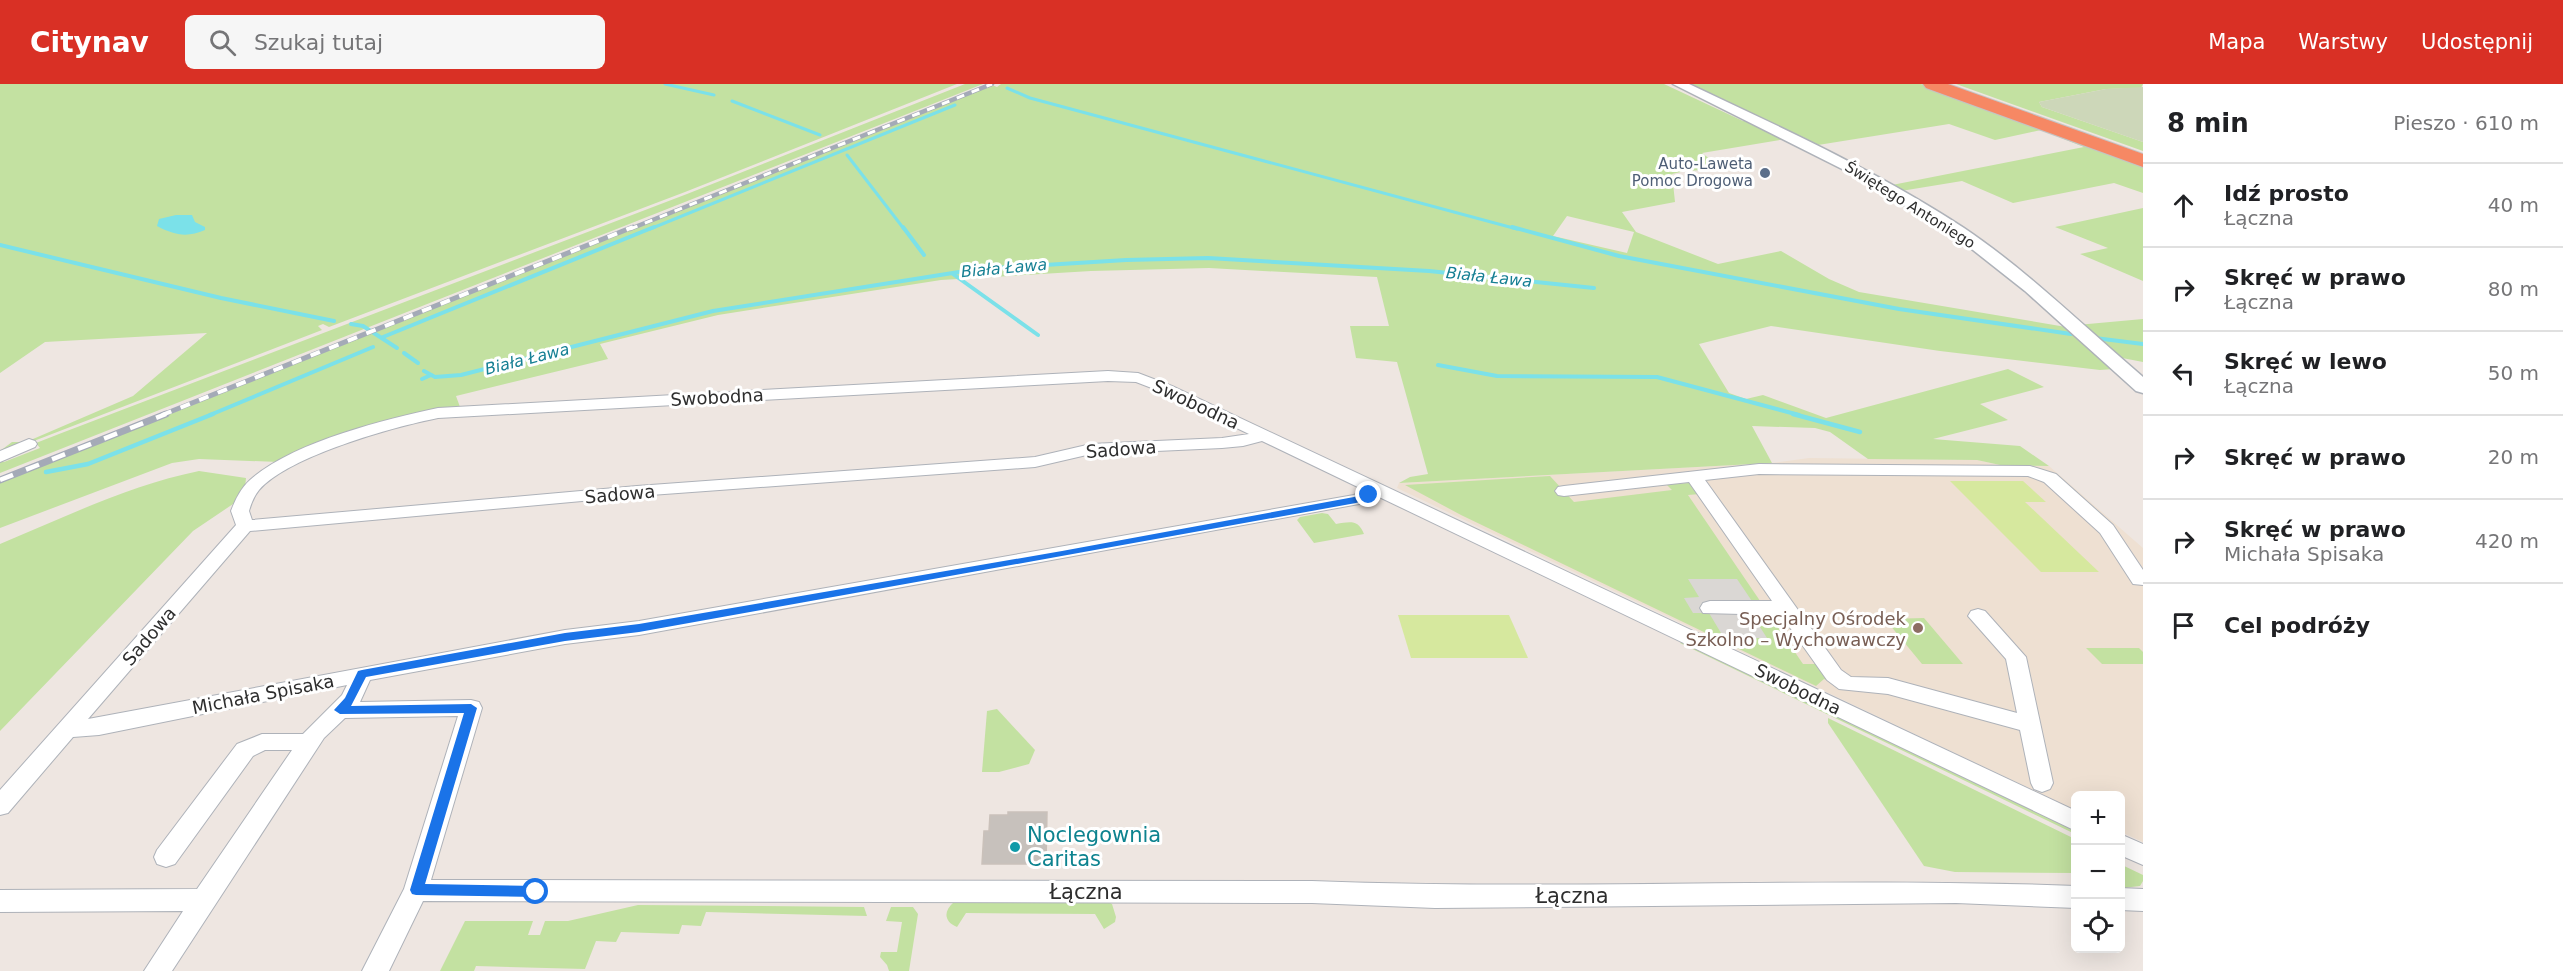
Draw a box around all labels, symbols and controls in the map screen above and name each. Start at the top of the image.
search box [185,15,605,69]
text: Citynav [30,26,149,59]
icon: search [206,26,239,59]
text: Szukaj tutaj [254,30,383,55]
text: Mapa [2208,30,2265,54]
text: Warstwy [2298,30,2388,54]
text: Udostępnij [2421,30,2533,54]
text: 8 min [2167,108,2249,138]
text: Pieszo · 610 m [2393,111,2539,135]
place label: Auto-Laweta Pomoc Drogowa [1632,155,1753,190]
street label: Świętego Antoniego [1842,157,1979,252]
marker: Auto-Laweta Pomoc Drogowa [1758,166,1772,180]
text: Idź prosto [2224,181,2349,206]
icon: ahead [2167,189,2200,222]
text: 40 m [2488,193,2539,217]
text: Łączna [2224,206,2294,230]
water label: Biała Ława [960,255,1048,281]
water label: Biała Ława [1445,263,1533,291]
text: Skręć w prawo [2224,265,2406,290]
icon: right [2167,273,2200,306]
text: 80 m [2488,277,2539,301]
text: Łączna [2224,290,2294,314]
water label: Biała Ława [483,339,571,379]
text: Skręć w lewo [2224,349,2387,374]
icon: left [2167,357,2200,390]
text: 50 m [2488,361,2539,385]
text: Łączna [2224,374,2294,398]
street label: Swobodna [1149,375,1243,433]
street label: Swobodna [670,384,764,410]
street label: Sadowa [1085,436,1157,462]
icon: right [2167,441,2200,474]
text: Skręć w prawo [2224,445,2406,470]
text: 20 m [2488,445,2539,469]
street label: Sadowa [584,480,656,508]
route end [1355,481,1381,507]
text: Skręć w prawo [2224,517,2406,542]
icon: right [2167,525,2200,558]
text: 420 m [2475,529,2539,553]
text: Michała Spisaka [2224,542,2384,566]
street label: Sadowa [118,602,180,670]
place label: Specjalny Ośrodek Szkolno – Wychowawczy [1686,608,1907,650]
icon: arrive [2167,609,2200,642]
text: Cel podróży [2224,613,2370,638]
marker: Specjalny Ośrodek Szkolno – Wychowawczy [1911,621,1925,635]
street label: Swobodna [1751,659,1845,719]
street label: Michała Spisaka [190,670,336,718]
map controls [2071,791,2125,953]
button: + [2071,791,2125,845]
place label: Noclegownia Caritas [1027,823,1161,871]
marker: Noclegownia Caritas [1008,840,1022,854]
button: − [2071,845,2125,899]
route start [522,878,548,904]
street label: Łączna [1048,880,1123,904]
street label: Łączna [1534,884,1609,908]
button: locate [2071,899,2125,953]

